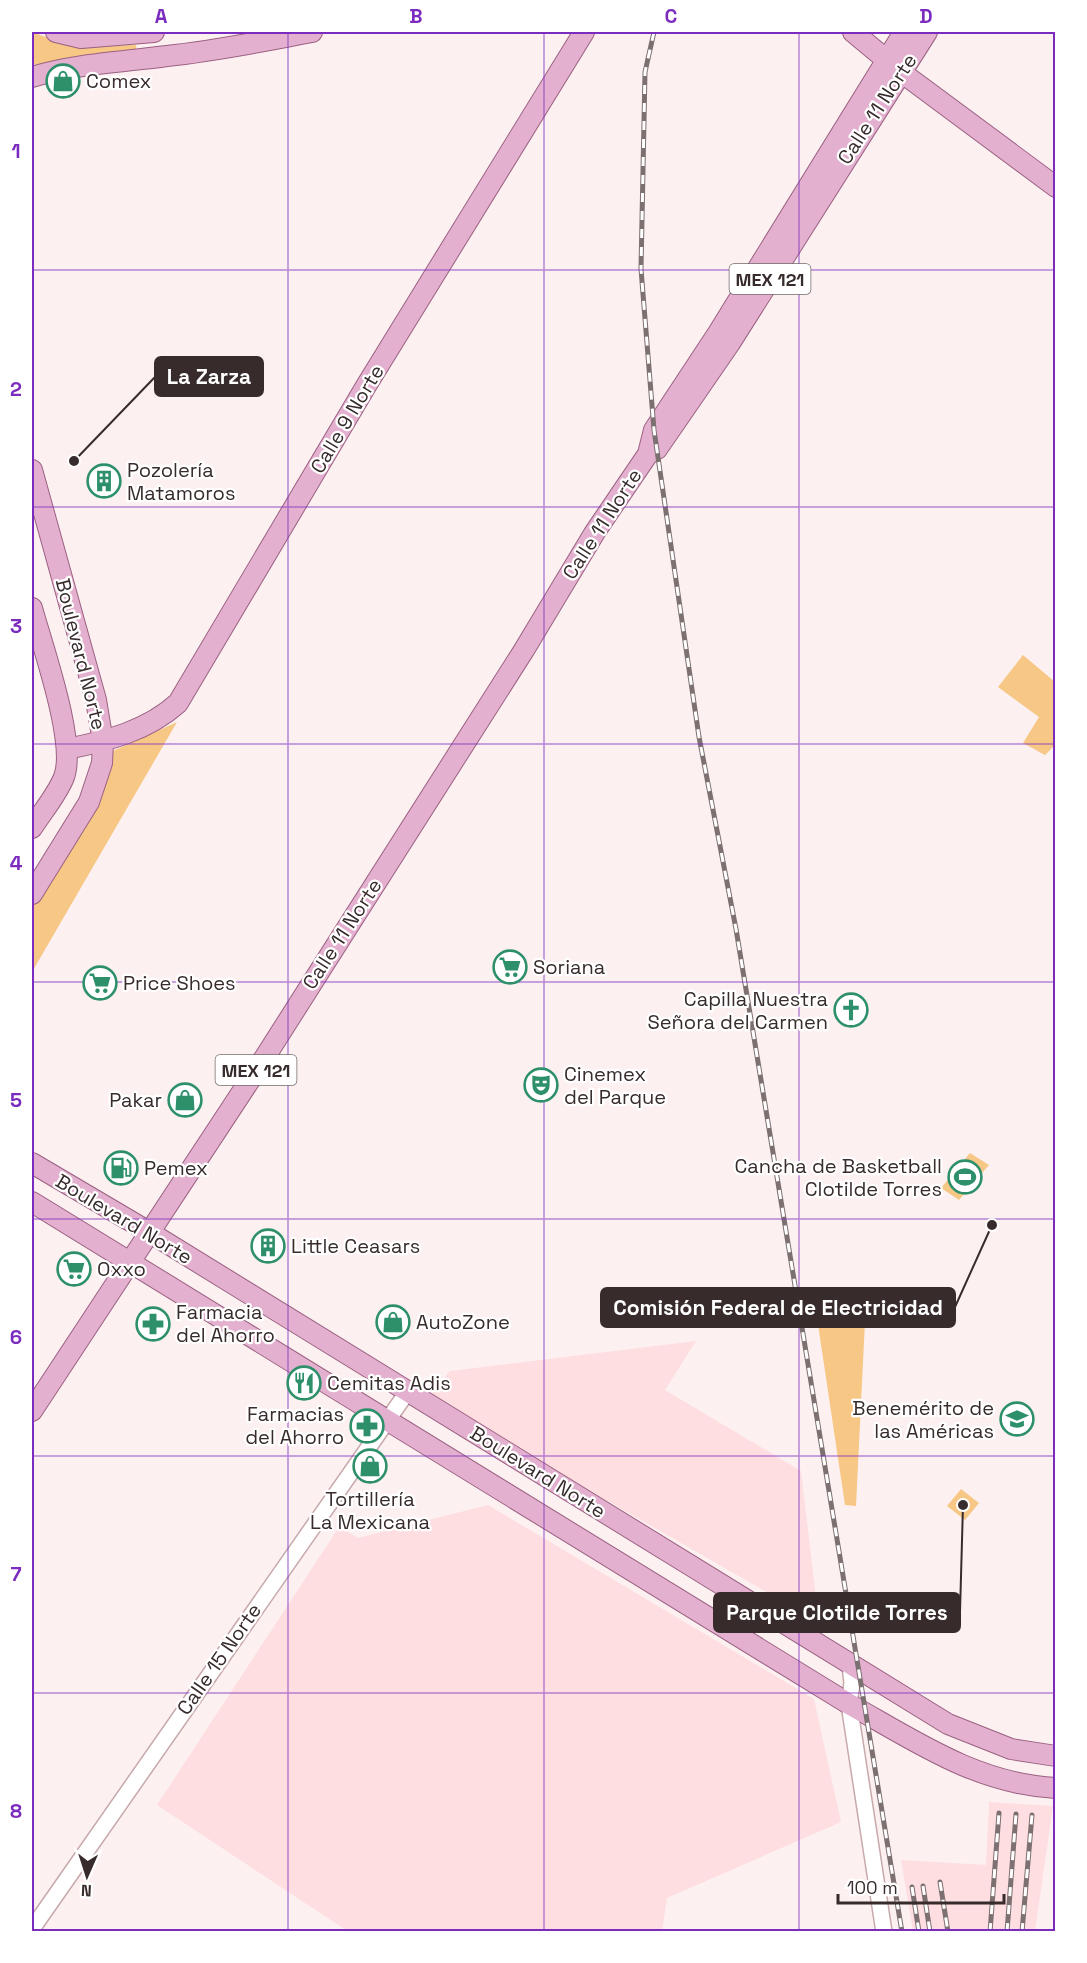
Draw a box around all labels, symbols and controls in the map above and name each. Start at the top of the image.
text: A [155,3,168,29]
text: B [409,3,423,29]
text: C [665,3,678,29]
text: D [919,3,933,29]
street label: Calle 11 Norte [832,49,922,169]
shop icon: Comex [45,63,81,99]
place label: Comex [86,68,151,94]
text: 1 [11,138,21,164]
road number: MEX 121 [730,264,810,294]
callout: La Zarza [155,357,263,396]
street label: Calle 9 Norte [304,360,390,478]
text: La Zarza [167,363,251,390]
text: 2 [10,376,22,402]
place label: Pozolería Matamoros [127,457,235,506]
building icon: Pozolería Matamoros [86,463,122,499]
street label: Calle 11 Norte [557,464,647,584]
street label: Boulevard Norte [50,576,112,732]
text: 3 [10,613,22,639]
text: 4 [10,850,23,876]
street label: Calle 11 Norte [297,874,387,994]
supermarket icon: Soriana [492,949,528,985]
place label: Soriana [533,954,605,980]
supermarket icon: Price Shoes [82,965,118,1001]
place label: Price Shoes [123,970,236,996]
place label: Capilla Nuestra Señora del Carmen [647,986,828,1035]
church icon: Capilla Nuestra Señora del Carmen [833,992,869,1028]
road number: MEX 121 [216,1055,296,1085]
place label: Cinemex del Parque [564,1061,666,1110]
theatre icon: Cinemex del Parque [523,1067,559,1103]
shop icon: Pakar [167,1082,203,1118]
text: 5 [10,1087,22,1113]
place label: Pakar [109,1087,162,1113]
fuel station icon: Pemex [103,1150,139,1186]
place label: Cancha de Basketball Clotilde Torres [734,1153,942,1202]
place label: Pemex [144,1155,208,1181]
sports icon: Cancha de Basketball Clotilde Torres [947,1159,983,1195]
street label: Boulevard Norte [51,1168,197,1270]
building icon: Little Ceasars [250,1228,286,1264]
place label: Little Ceasars [291,1233,420,1259]
supermarket icon: Oxxo [56,1251,92,1287]
place label: Oxxo [97,1256,146,1282]
callout: Comisión Federal de Electricidad [601,1288,955,1327]
text: Comisión Federal de Electricidad [613,1294,943,1321]
place label: Farmacia del Ahorro [176,1299,275,1348]
shop icon: AutoZone [375,1304,411,1340]
pharmacy icon: Farmacia del Ahorro [135,1306,171,1342]
place label: AutoZone [416,1309,510,1335]
text: 6 [10,1324,22,1350]
restaurant icon: Cemitas Adis [286,1365,322,1401]
place label: Cemitas Adis [327,1370,451,1396]
place label: Benemérito de las Américas [852,1395,994,1444]
place label: Farmacias del Ahorro [245,1401,344,1450]
school or university icon: Benemérito de las Américas [999,1401,1035,1437]
pharmacy icon: Farmacias del Ahorro [349,1408,385,1444]
street label: Boulevard Norte [465,1420,611,1524]
shop icon: Tortillería La Mexicana [352,1448,388,1484]
place label: Tortillería La Mexicana [310,1486,430,1535]
text: 7 [10,1561,22,1587]
callout: Parque Clotilde Torres [714,1593,960,1632]
street label: Calle 15 Norte [171,1598,267,1720]
text: Parque Clotilde Torres [726,1599,948,1626]
text: 8 [10,1798,22,1824]
north arrow [57,1846,117,1906]
scale bar [838,1867,1004,1905]
text: 100 m [847,1876,898,1899]
text: N [80,1880,92,1901]

